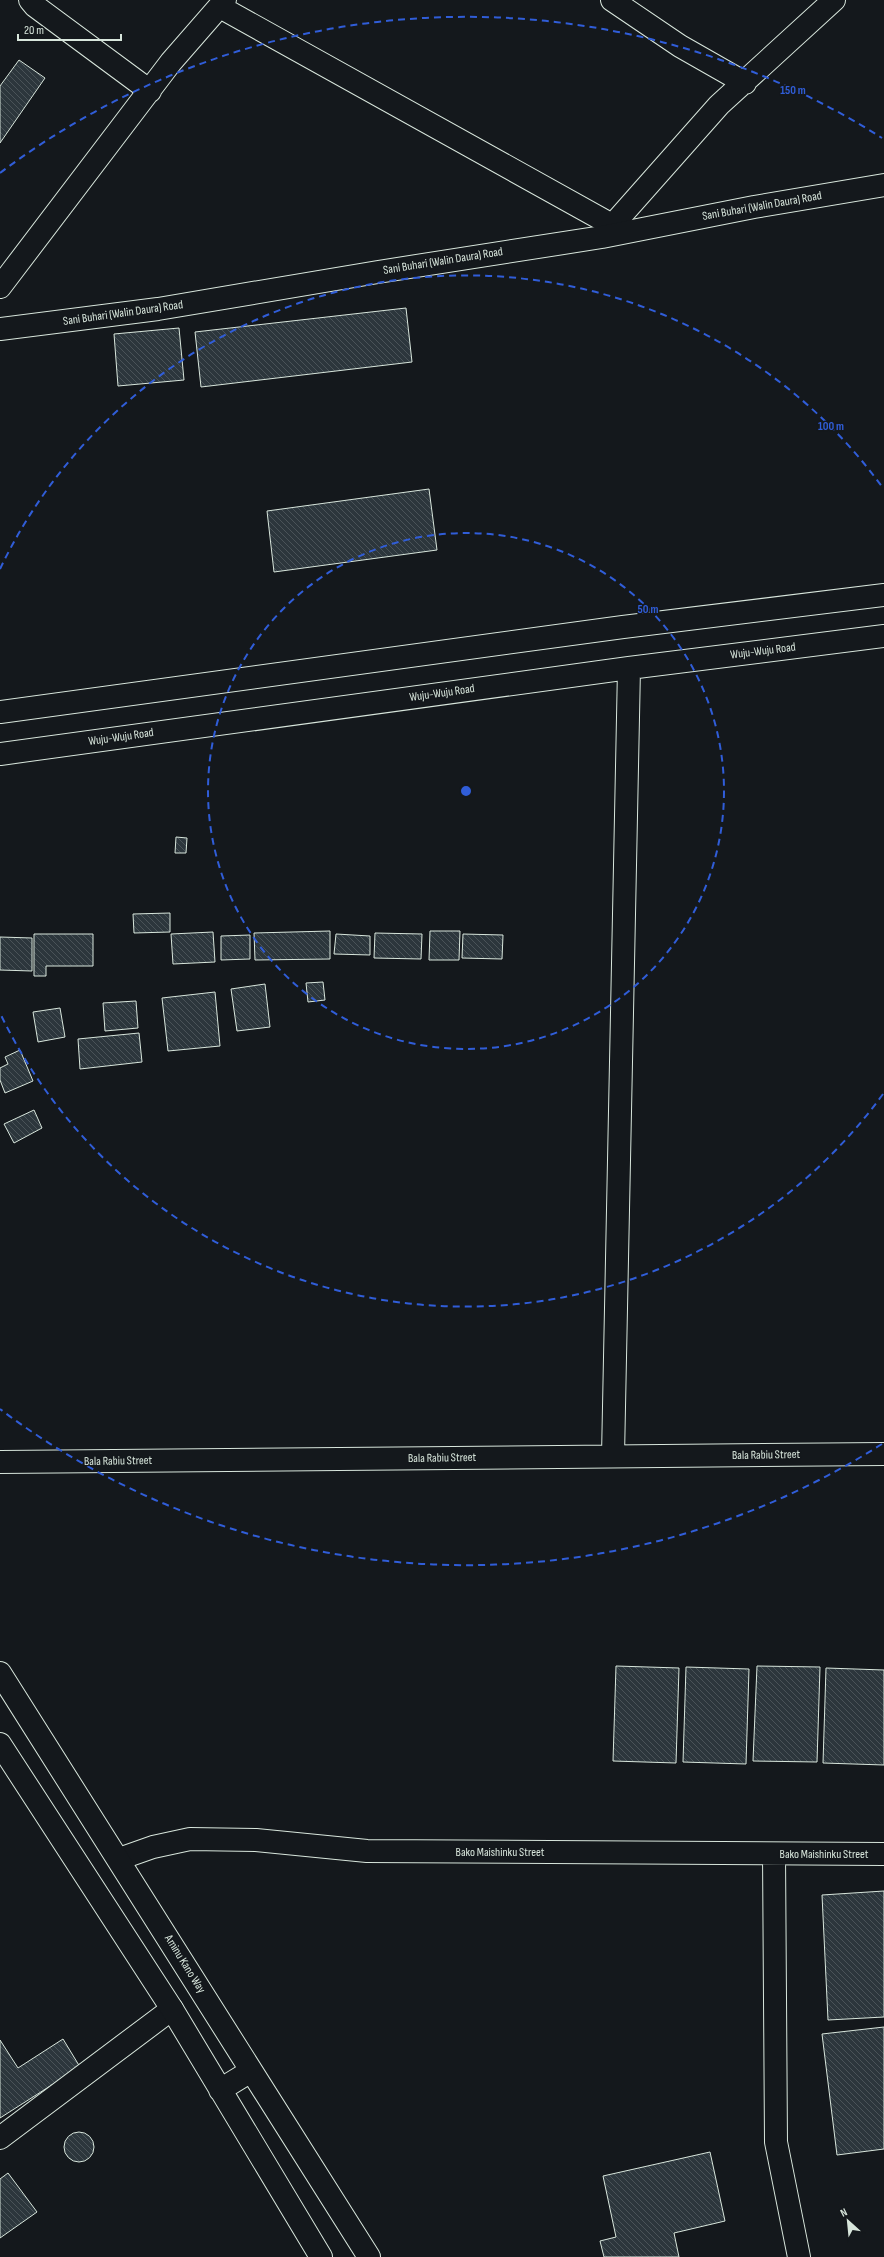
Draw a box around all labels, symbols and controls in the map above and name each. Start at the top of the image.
scale bar [18,16,121,42]
text: 20 m [24,23,44,38]
text: 150 m [780,83,806,98]
street label: Sani Buhari (Walin Daura) Road [701,188,823,224]
street label: Sani Buhari (Walin Daura) Road [382,244,504,278]
street label: Sani Buhari (Walin Daura) Road [62,297,184,329]
text: 100 m [818,419,844,434]
text: 50 m [638,602,658,617]
street label: Wuju-Wuju Road [729,640,797,662]
street label: Wuju-Wuju Road [408,681,476,705]
street label: Wuju-Wuju Road [87,725,155,749]
centre of rings [459,784,473,798]
street label: Bala Rabiu Street [732,1447,801,1463]
street label: Bala Rabiu Street [408,1450,477,1466]
street label: Bala Rabiu Street [84,1453,153,1469]
street label: Bako Maishinku Street [456,1845,545,1860]
street label: Bako Maishinku Street [780,1847,869,1862]
street label: Aminu Kano Way [161,1931,209,1996]
north arrow [828,2201,868,2241]
text: N [838,2205,849,2220]

